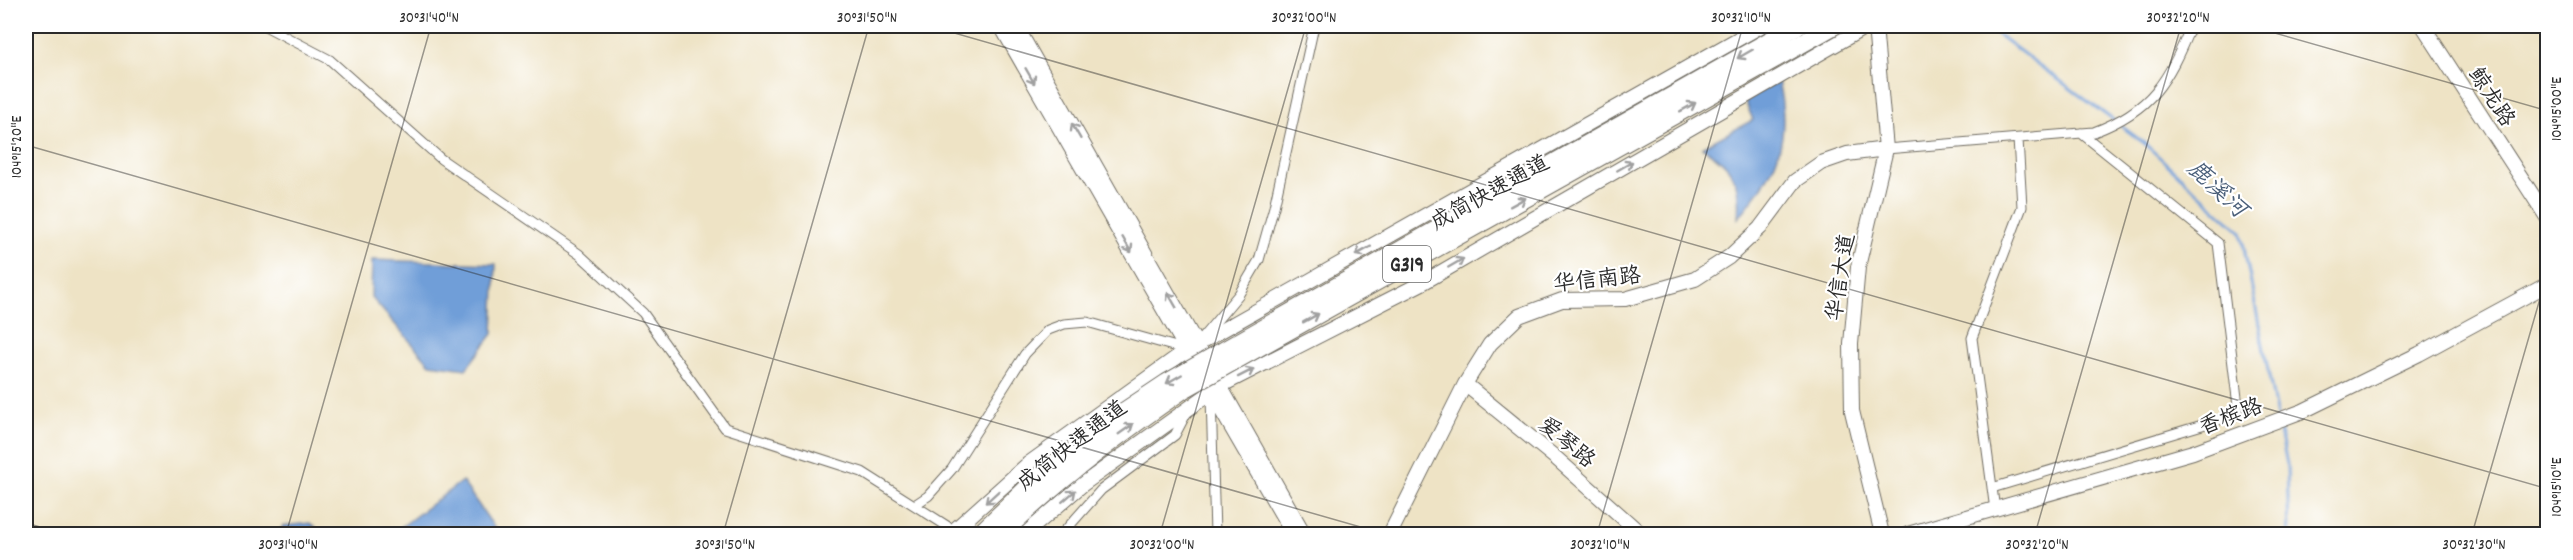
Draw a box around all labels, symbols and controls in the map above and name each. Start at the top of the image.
text: 30°31'40"N [399,8,459,30]
text: 30°31'50"N [837,8,897,30]
text: 30°32'00"N [1272,8,1336,30]
text: 30°32'10"N [1711,8,1771,30]
text: 30°32'20"N [2146,8,2210,30]
one-way arrow [1737,49,1754,61]
street label: 鲸龙路 [2459,62,2521,134]
one-way arrow [1024,67,1036,84]
text: 104°15'00"E [2547,77,2569,141]
one-way arrow [1679,101,1696,113]
text: 104°15'20"E [7,116,29,178]
one-way arrow [1070,123,1082,140]
street label: 成简快速通道 [1425,149,1556,240]
water label: 鹿溪河 [2178,153,2257,230]
one-way arrow [1616,159,1633,171]
one-way arrow [1508,196,1526,207]
street label: 华信大道 [1820,232,1865,323]
one-way arrow [1122,236,1133,254]
one-way arrow [1355,245,1372,257]
road number: G319 [1383,246,1431,282]
one-way arrow [1447,257,1464,269]
street label: 华信南路 [1552,261,1643,301]
one-way arrow [1166,292,1177,310]
one-way arrow [1302,312,1319,324]
one-way arrow [1237,367,1254,379]
one-way arrow [1166,374,1183,386]
street label: 香槟路 [2195,392,2268,445]
street label: 成简快速通道 [1012,394,1135,500]
street label: 爱琴路 [1531,411,1601,477]
one-way arrow [1117,423,1133,435]
text: 104°15'10"E [2547,457,2569,517]
one-way arrow [984,490,999,504]
one-way arrow [1061,490,1077,503]
text: 30°31'40"N [258,535,318,557]
text: 30°31'50"N [695,535,755,557]
text: 30°32'00"N [1130,535,1194,557]
text: 30°32'10"N [1570,535,1630,557]
text: 30°32'20"N [2005,535,2069,557]
text: 30°32'30"N [2442,535,2506,557]

